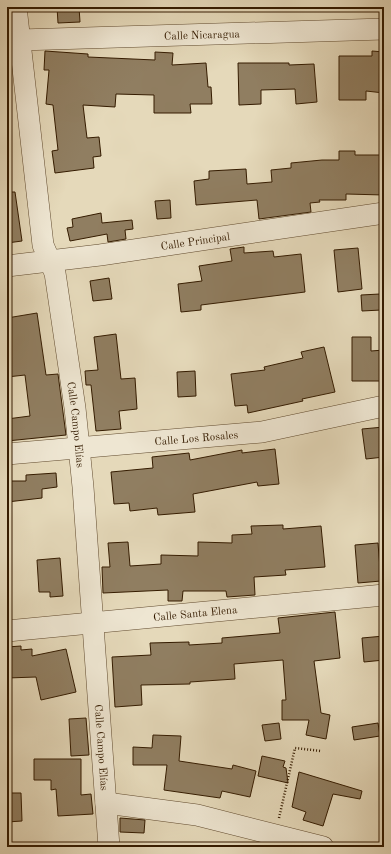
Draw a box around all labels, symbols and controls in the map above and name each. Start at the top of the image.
street label: Calle Nicaragua [164,29,241,43]
street label: Calle Principal [160,232,231,253]
street label: Calle Campo Elías [64,381,85,468]
street label: Calle Los Rosales [154,430,239,448]
street label: Calle Santa Elena [153,605,238,624]
street label: Calle Campo Elías [92,704,109,791]

